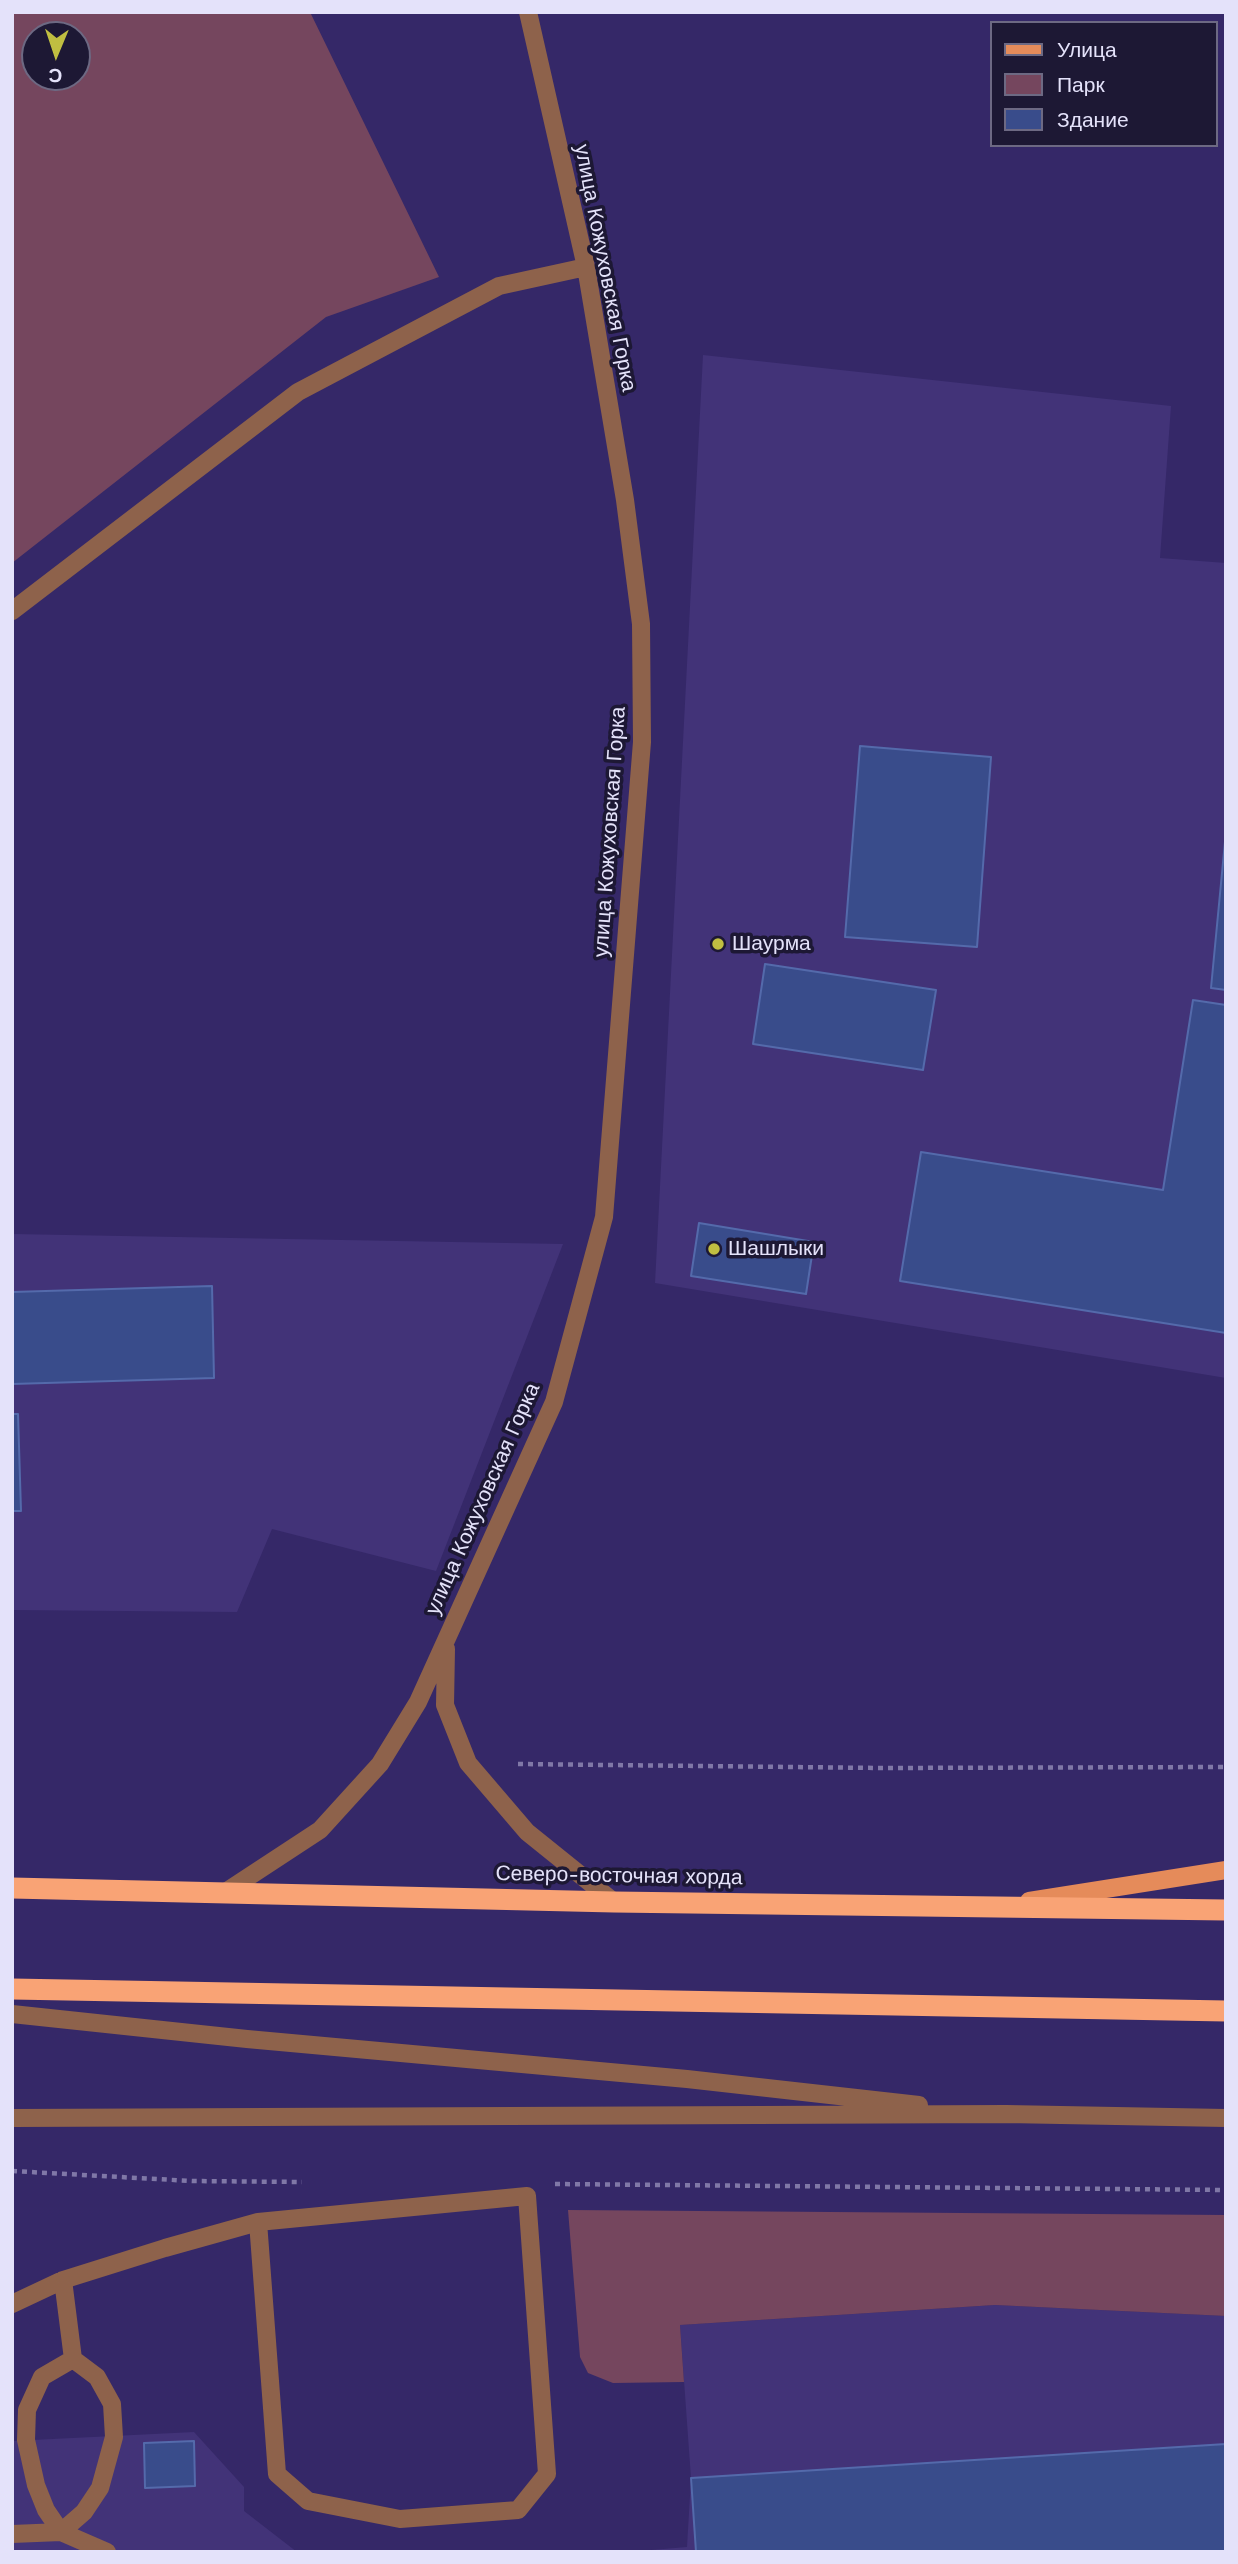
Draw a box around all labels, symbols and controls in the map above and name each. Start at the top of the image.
north arrow [21,21,91,91]
legend [990,21,1217,147]
text: Улица [1057,37,1117,62]
text: С [48,64,63,87]
text: Парк [1057,72,1105,97]
text: Здание [1057,107,1129,132]
street label: улица Кожуховская Горка [569,142,641,394]
street label: улица Кожуховская Горка [589,706,631,958]
place label: Шаурма [732,931,811,957]
marker: Шаурма [710,936,726,952]
place label: Шашлыки [728,1236,824,1262]
marker: Шашлыки [706,1241,722,1257]
street label: улица Кожуховская Горка [420,1379,546,1619]
street label: Северо-восточная хорда [495,1861,743,1891]

